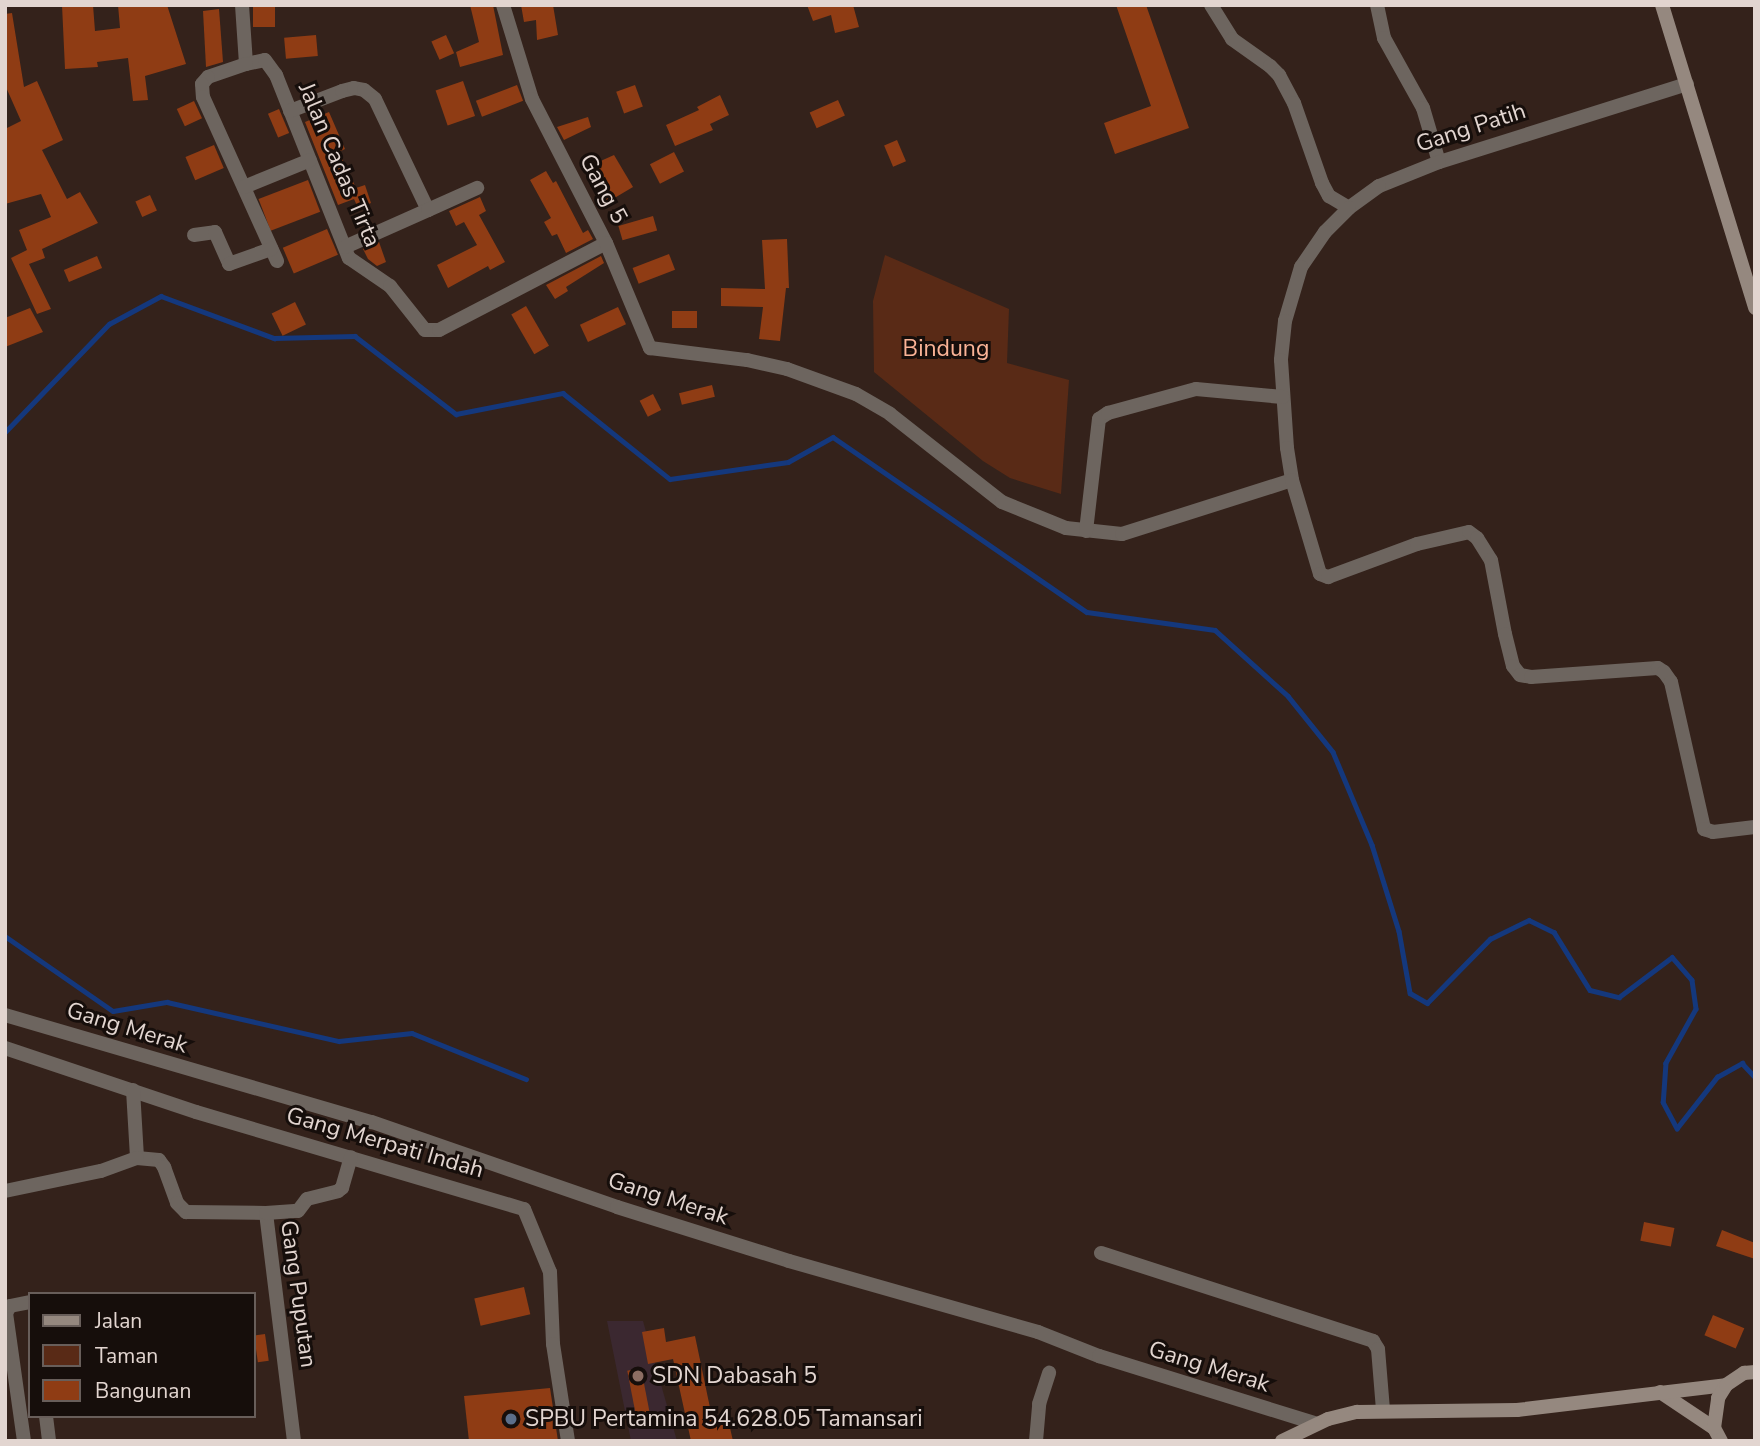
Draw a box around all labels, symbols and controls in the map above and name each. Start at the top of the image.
street label: Jalan Cadas Tirta [292,79,386,251]
street label: Gang Patih [1413,97,1529,159]
street label: Gang 5 [573,149,633,229]
park label: Bindung [903,335,989,363]
street label: Gang Merak [63,997,191,1059]
street label: Gang Merpati Indah [283,1102,487,1184]
street label: Gang Merak [604,1167,732,1231]
street label: Gang Puputan [274,1219,322,1369]
legend [28,1292,256,1418]
text: Jalan [95,1307,142,1335]
street label: Gang Merak [1145,1336,1273,1398]
text: Taman [95,1342,158,1370]
place label: SDN Dabasah 5 [652,1362,817,1390]
marker: SDN Dabasah 5 [630,1368,646,1384]
text: Bangunan [95,1377,191,1405]
place label: SPBU Pertamina 54.628.05 Tamansari [525,1405,923,1433]
marker: SPBU Pertamina 54.628.05 Tamansari [503,1411,519,1427]

